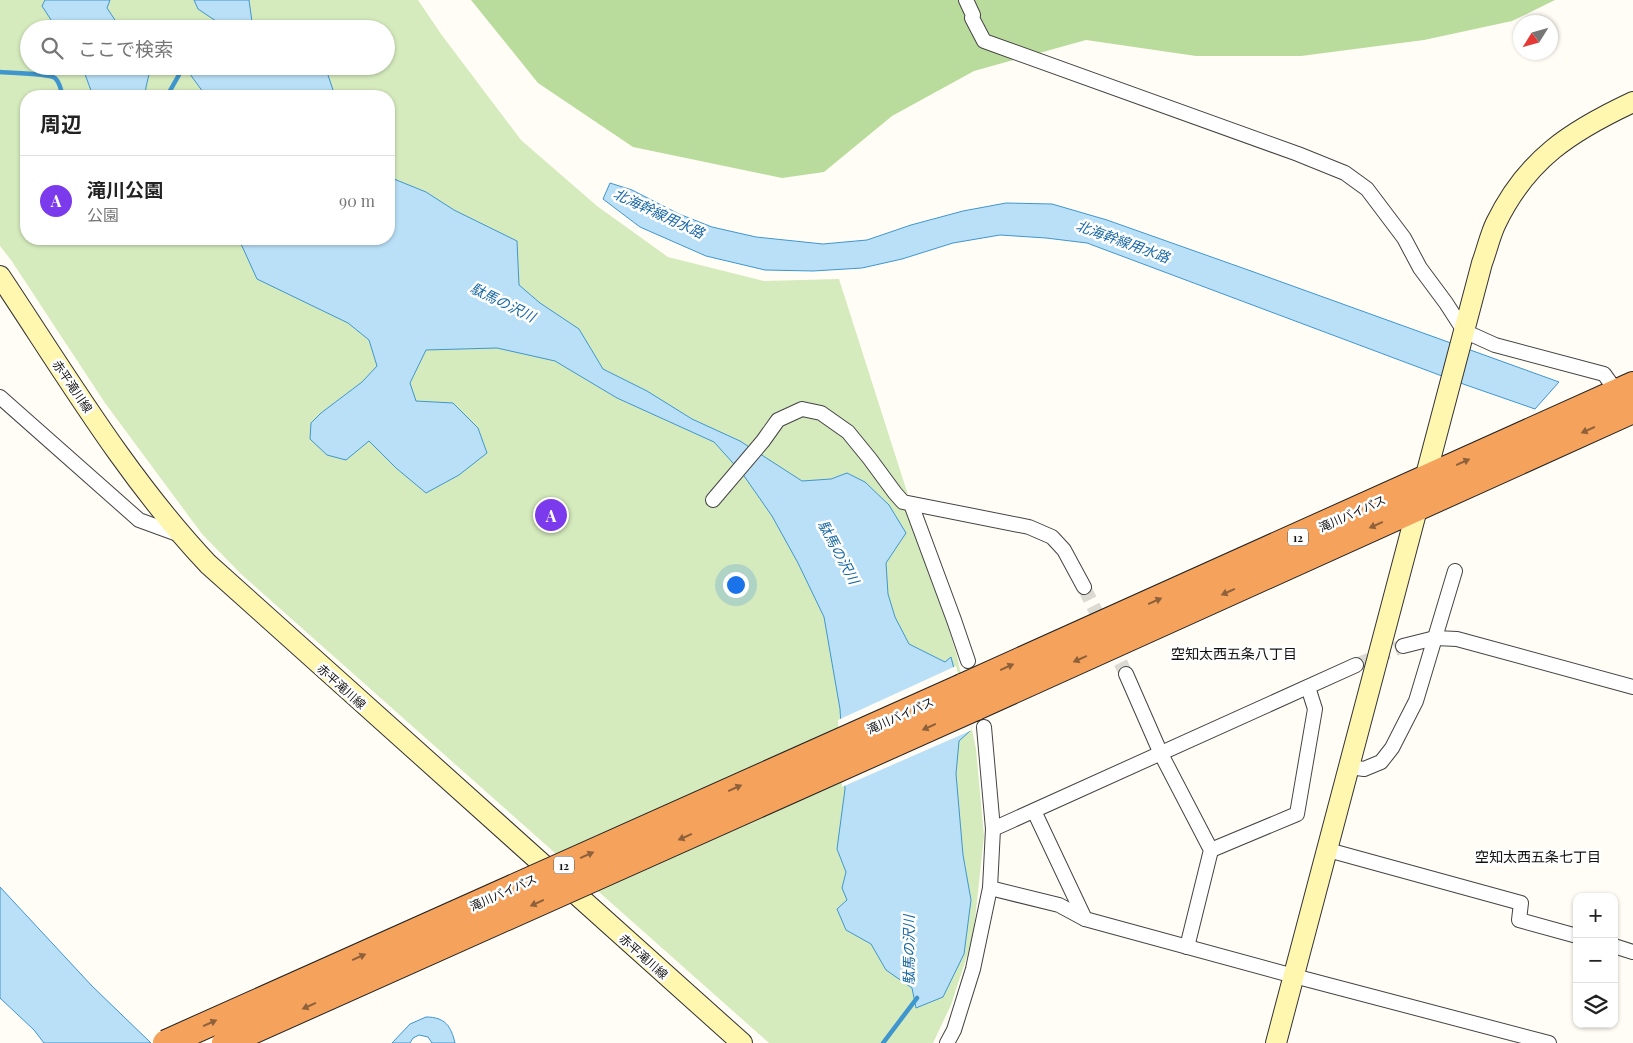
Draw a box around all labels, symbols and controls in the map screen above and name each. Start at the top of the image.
north arrow [1513,15,1558,60]
search box [20,20,395,75]
icon: search [38,34,66,62]
text: ここで検索 [78,35,173,61]
text: 周辺 [40,109,82,137]
text: 滝川公園 [87,176,163,202]
water label: 北海幹線用水路 [611,184,708,243]
text: A [51,190,61,211]
text: 90 m [339,190,375,211]
text: 公園 [87,204,119,225]
water label: 北海幹線用水路 [1074,215,1173,267]
water label: 駄馬の沢川 [467,278,540,327]
street label: 赤平滝川線 [50,357,96,415]
one-way arrow [1581,426,1595,434]
one-way arrow [1456,458,1470,466]
street label: 滝川バイパス [1316,491,1388,535]
pin: A [535,496,567,534]
water label: 駄馬の沢川 [814,517,865,589]
one-way arrow [1369,521,1383,529]
road number: 12 [1288,528,1308,546]
your location [723,572,749,598]
one-way arrow [1221,589,1235,597]
one-way arrow [1148,596,1162,604]
district label: 空知太西五条八丁目 [1171,644,1297,663]
one-way arrow [1073,656,1087,664]
street label: 赤平滝川線 [314,660,370,712]
one-way arrow [1000,663,1014,671]
street label: 滝川バイパス [864,693,936,737]
one-way arrow [922,724,936,732]
one-way arrow [728,784,742,792]
one-way arrow [678,833,692,841]
district label: 空知太西五条七丁目 [1475,847,1601,866]
one-way arrow [580,850,594,858]
road number: 12 [554,856,574,874]
street label: 滝川バイパス [467,870,539,914]
map controls [1573,893,1618,1028]
button: + [1573,893,1618,938]
one-way arrow [530,900,544,908]
water label: 駄馬の沢川 [899,913,918,985]
street label: 赤平滝川線 [616,930,672,982]
button: − [1573,938,1618,983]
one-way arrow [352,952,366,960]
button: layers [1573,983,1618,1028]
one-way arrow [302,1002,316,1010]
one-way arrow [203,1019,217,1027]

